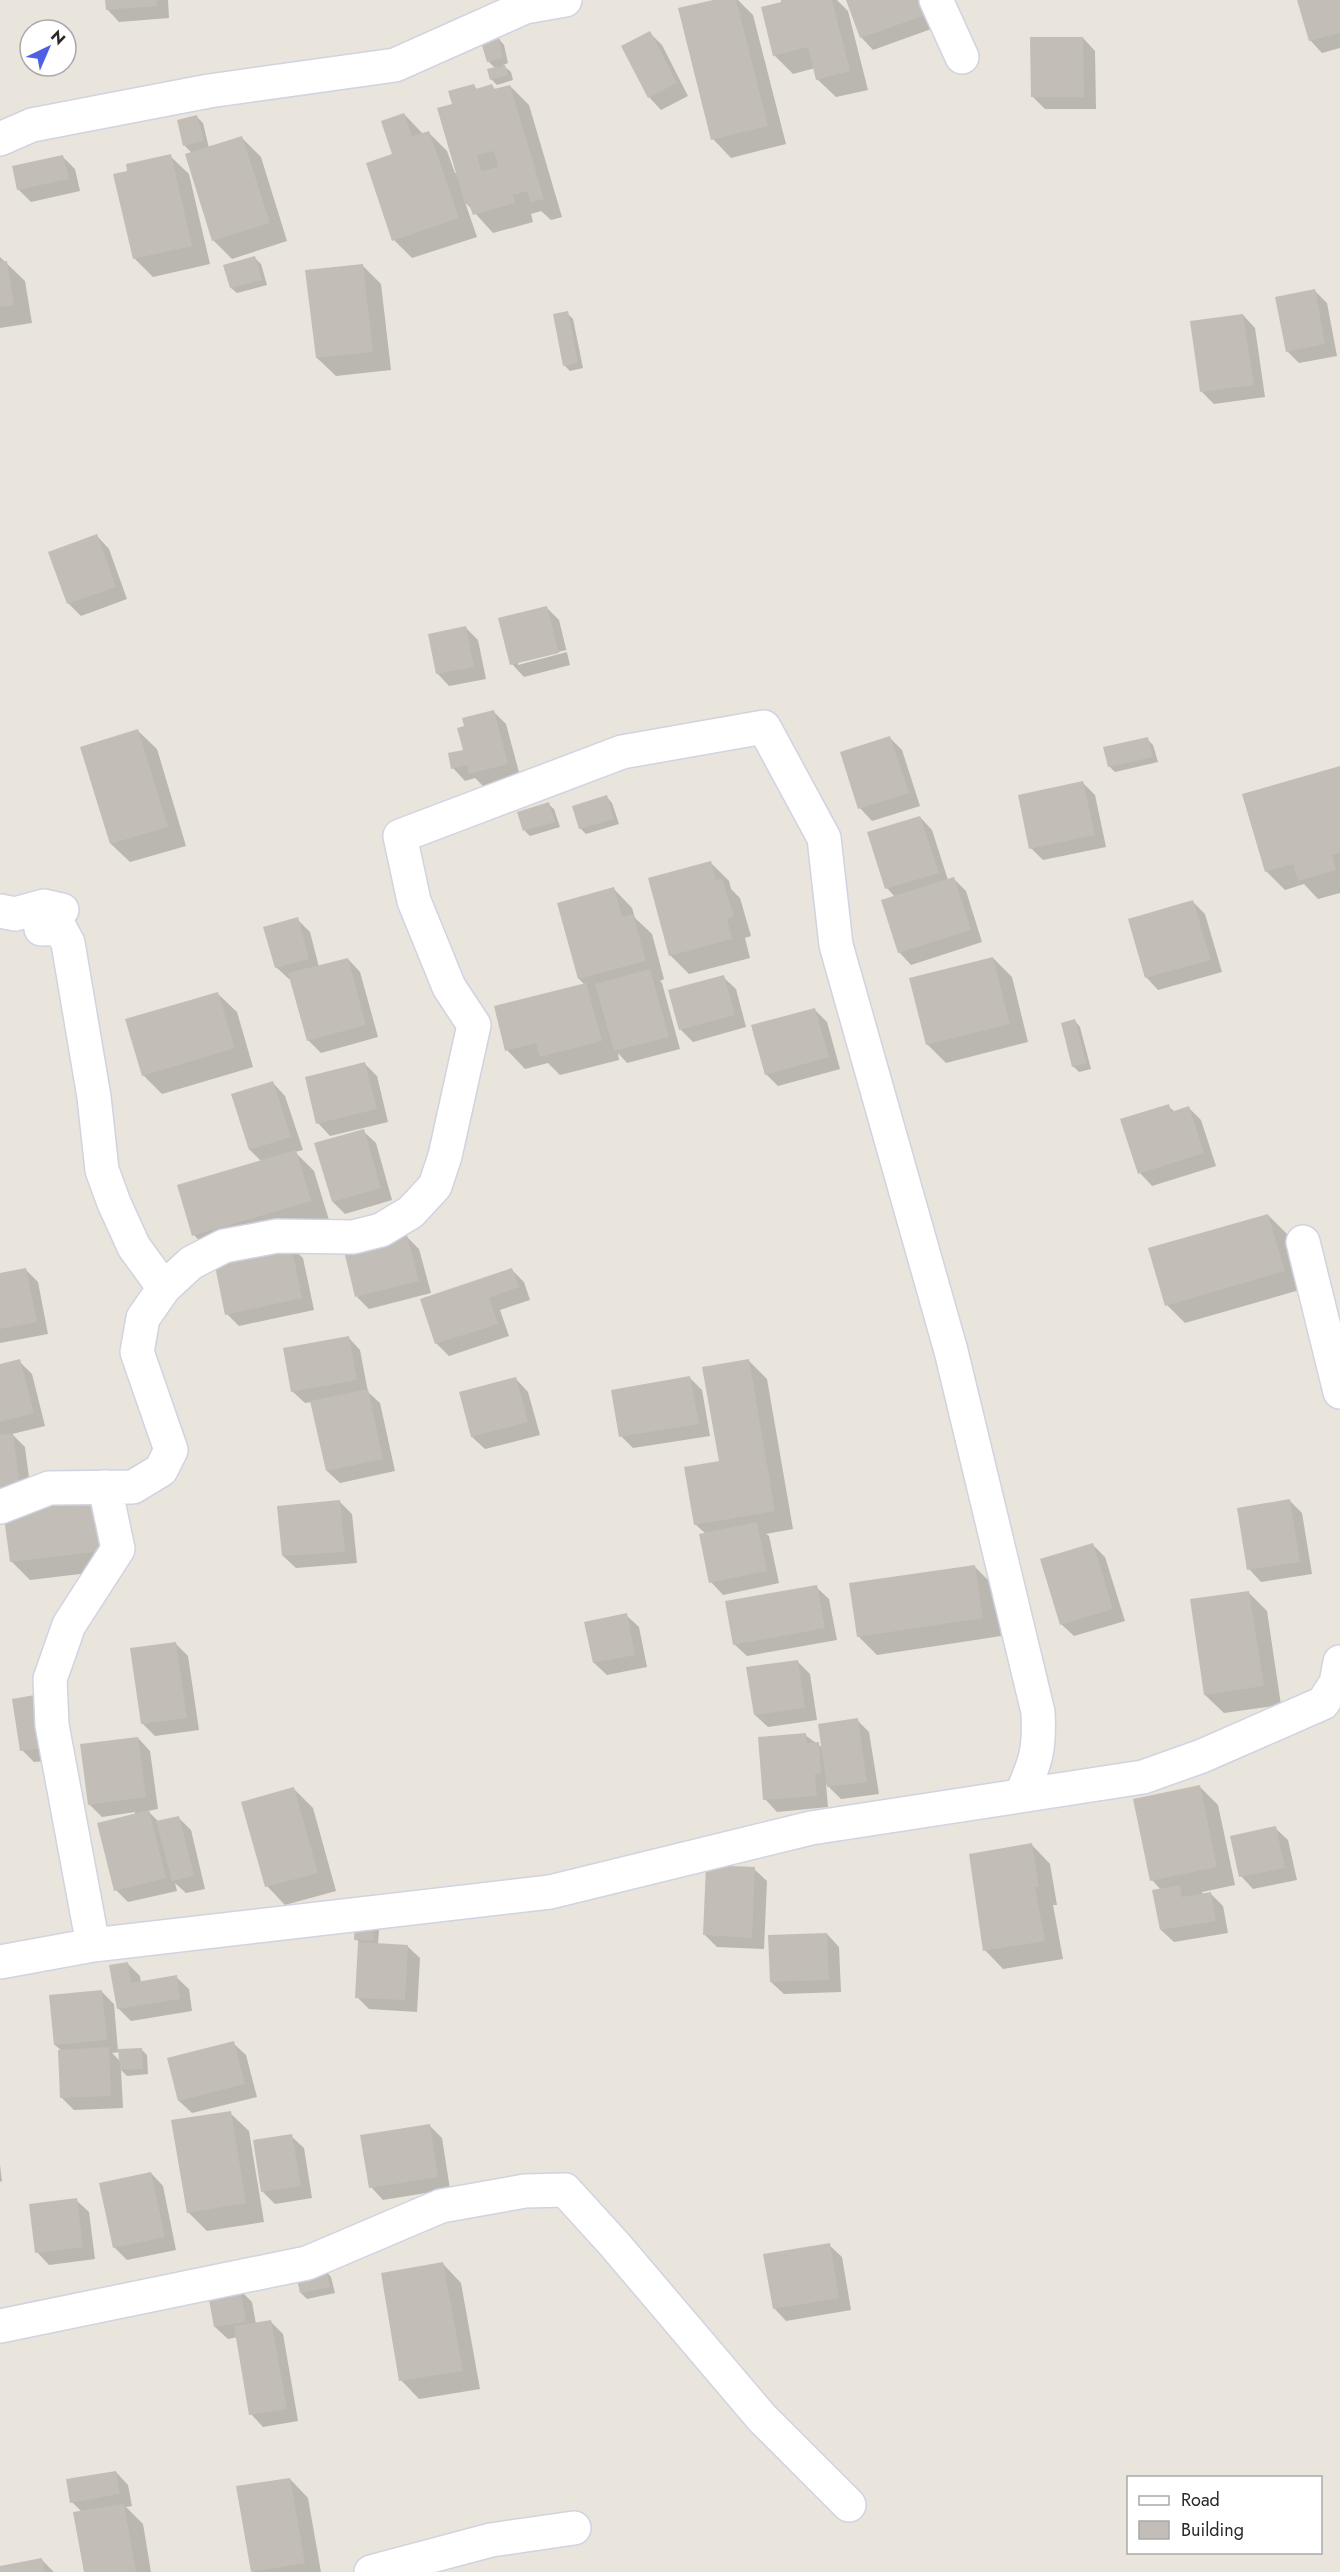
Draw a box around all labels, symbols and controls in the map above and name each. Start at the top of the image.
north arrow [18,18,78,78]
text: N [46,25,71,50]
legend [1127,2476,1322,2554]
text: Road [1181,2487,1220,2513]
text: Building [1181,2517,1244,2543]

